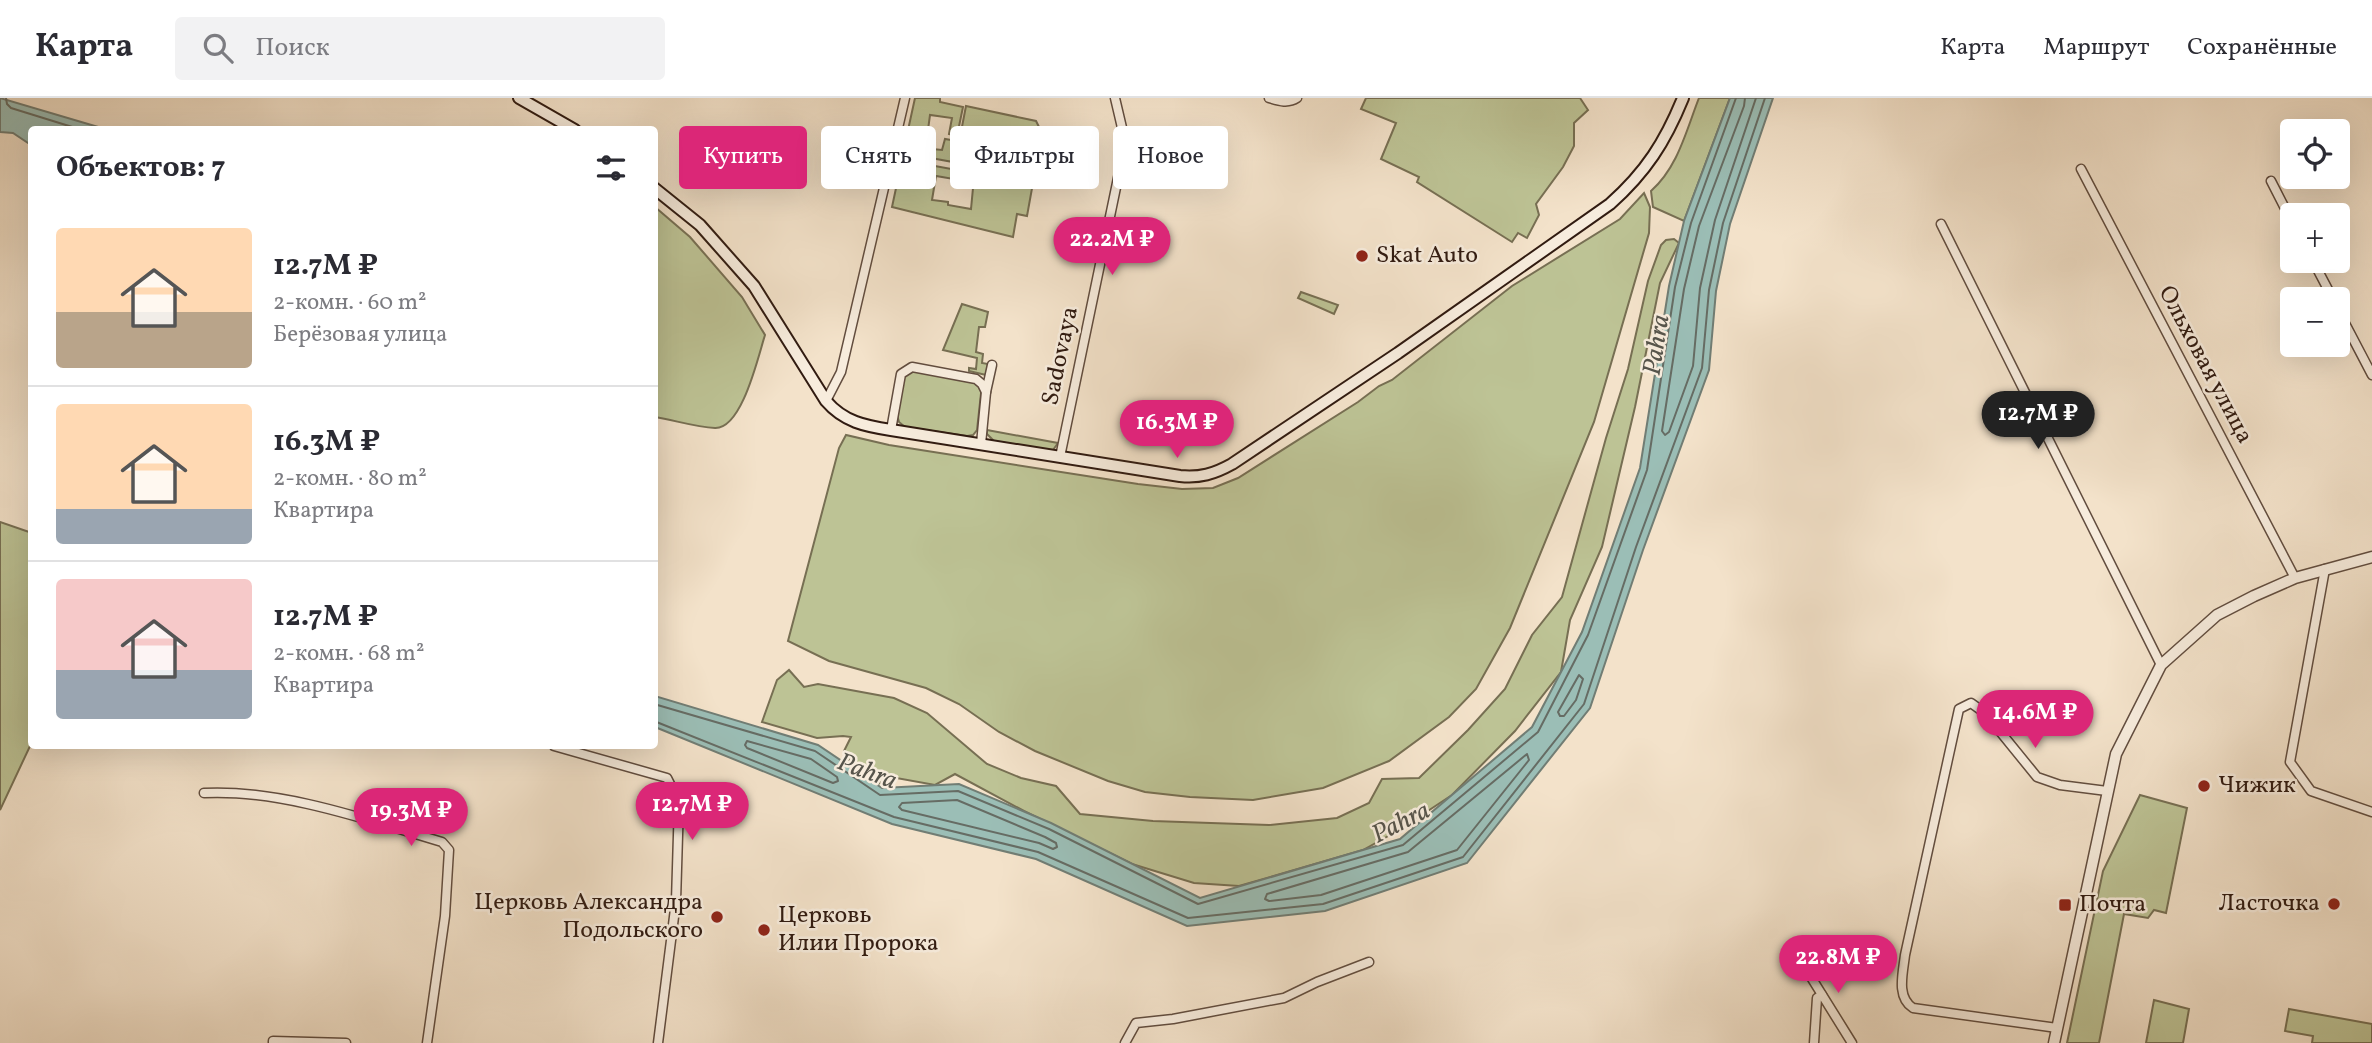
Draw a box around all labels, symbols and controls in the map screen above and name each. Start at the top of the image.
search box [175,17,665,80]
text: Карта [35,25,133,71]
icon: search [199,29,237,67]
text: Поиск [255,30,330,66]
text: Карта [1940,31,2005,65]
text: Маршрут [2043,31,2149,65]
text: Сохранённые [2187,31,2337,65]
map controls [2280,119,2350,357]
button: locate [2280,119,2350,189]
chip: Купить [679,126,807,189]
chip: Снять [821,126,936,189]
chip: Фильтры [950,126,1099,189]
chip: Новое [1113,126,1228,189]
text: Объектов: 7 [56,147,226,189]
icon: filters [592,149,630,187]
button: + [2280,203,2350,273]
pin: 22.2M ₽ [1047,218,1177,277]
text: 22.2M ₽ [1069,224,1155,256]
place label: Skat Auto [1376,239,1478,273]
text: 12.7M ₽ [273,245,378,287]
marker: Skat Auto [1354,248,1370,264]
icon: home [112,256,196,340]
street label: Ольховая улица [2149,280,2261,450]
text: 2-комн. · 60 m² [273,287,427,319]
button: − [2280,287,2350,357]
street label: Sadovaya [1034,304,1088,408]
water label: Pahra [1634,312,1680,378]
text: Берёзовая улица [273,319,447,351]
pin: 12.7M ₽ [1973,392,2103,451]
text: 12.7M ₽ [1998,398,2078,430]
pin: 16.3M ₽ [1112,400,1242,460]
text: 16.3M ₽ [1136,407,1218,439]
text: 16.3M ₽ [273,421,380,463]
icon: home [112,432,196,516]
text: 2-комн. · 80 m² [273,463,427,495]
text: Квартира [273,495,374,527]
text: 12.7M ₽ [273,596,378,638]
icon: home [112,607,196,691]
text: 2-комн. · 68 m² [273,638,424,670]
text: Квартира [273,670,374,702]
pin: 14.6M ₽ [1970,690,2100,750]
text: 14.6M ₽ [1993,697,2077,729]
water label: Pahra [832,745,902,799]
place label: Чижик [2218,769,2296,803]
marker: Чижик [2196,778,2212,794]
pin: 12.7M ₽ [627,782,757,842]
pin: 19.3M ₽ [346,788,476,848]
text: 12.7M ₽ [652,789,732,821]
water label: Pahra [1366,793,1436,853]
text: 19.3M ₽ [370,795,452,827]
place label: Церковь Александра Подольского [474,886,703,948]
place label: Ласточка [2219,887,2320,921]
place label: Почта [2079,888,2146,922]
marker: Ласточка [2326,896,2342,912]
marker: Почта [2057,897,2073,913]
place label: Церковь Илии Пророка [778,899,939,961]
marker: Церковь Александра Подольского [709,909,725,925]
marker: Церковь Илии Пророка [756,922,772,938]
pin: 22.8M ₽ [1773,936,1903,995]
text: 22.8M ₽ [1795,942,1881,974]

